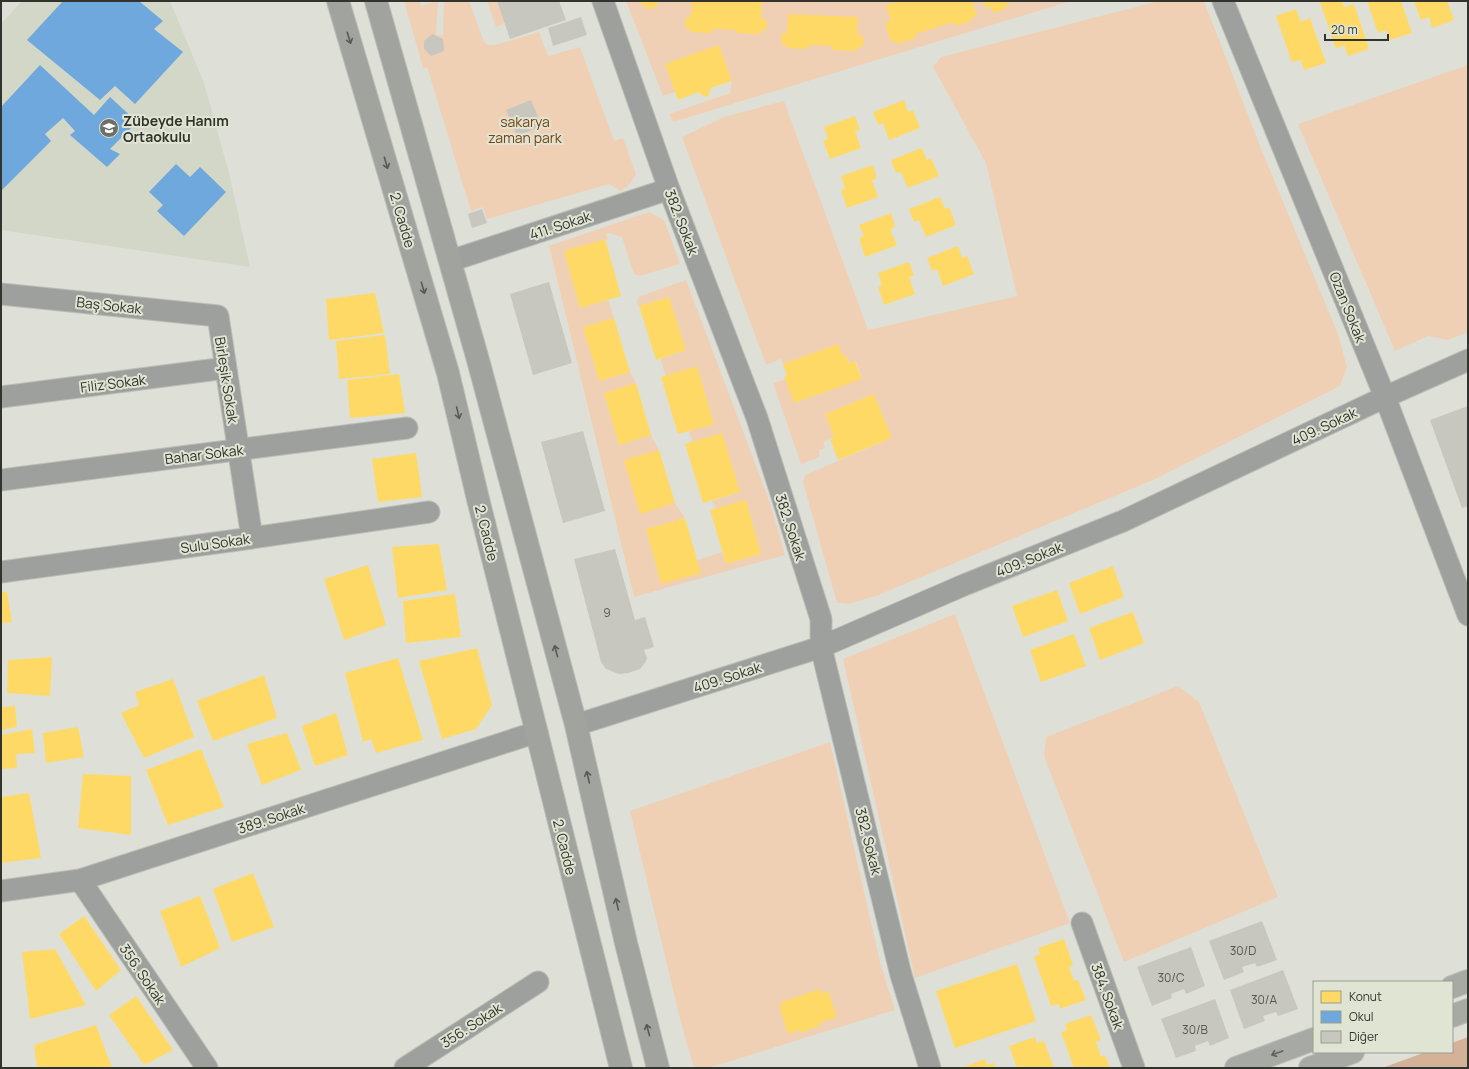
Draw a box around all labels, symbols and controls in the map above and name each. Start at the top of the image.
scale bar [1325,16,1388,42]
text: 20 m [1331,21,1358,38]
one-way arrow [346,32,353,45]
place label: Zübeyde Hanım Ortaokulu [123,111,229,146]
park label: sakarya zaman park [488,112,563,147]
school or university icon: Zübeyde Hanım Ortaokulu [98,117,120,139]
one-way arrow [383,156,390,169]
street label: 382. Sokak [661,186,704,258]
street label: 2. Cadde [386,190,420,250]
street label: 411. Sokak [527,206,594,244]
street label: Ozan Sokak [1325,269,1371,346]
one-way arrow [420,281,427,294]
street label: Baş Sokak [76,292,143,318]
street label: Birleşik Sokak [211,335,243,426]
street label: Filiz Sokak [79,369,148,396]
street label: 409. Sokak [1288,402,1361,449]
one-way arrow [454,406,462,419]
street label: Bahar Sokak [164,440,245,468]
street label: 382. Sokak [771,491,811,564]
street label: 2. Cadde [471,503,503,563]
street label: Sulu Sokak [179,529,252,557]
street label: 409. Sokak [993,537,1066,581]
house number: 9 [603,604,611,621]
one-way arrow [552,645,560,658]
street label: 409. Sokak [691,657,764,697]
one-way arrow [584,771,591,784]
street label: 389. Sokak [235,798,308,838]
street label: 382. Sokak [851,805,887,878]
street label: 2. Cadde [549,817,581,877]
one-way arrow [613,898,620,911]
street label: 356. Sokak [116,940,171,1009]
house number: 30/D [1230,942,1256,959]
street label: 384. Sokak [1087,960,1129,1033]
house number: 30/C [1157,969,1185,986]
legend [1313,981,1453,1053]
text: Konut [1349,988,1382,1005]
house number: 30/A [1251,991,1277,1008]
street label: 356. Sokak [437,998,506,1052]
text: Okul [1349,1008,1374,1025]
house number: 30/B [1182,1021,1208,1038]
one-way arrow [644,1024,652,1037]
text: Diğer [1349,1028,1379,1045]
one-way arrow [1272,1049,1284,1057]

